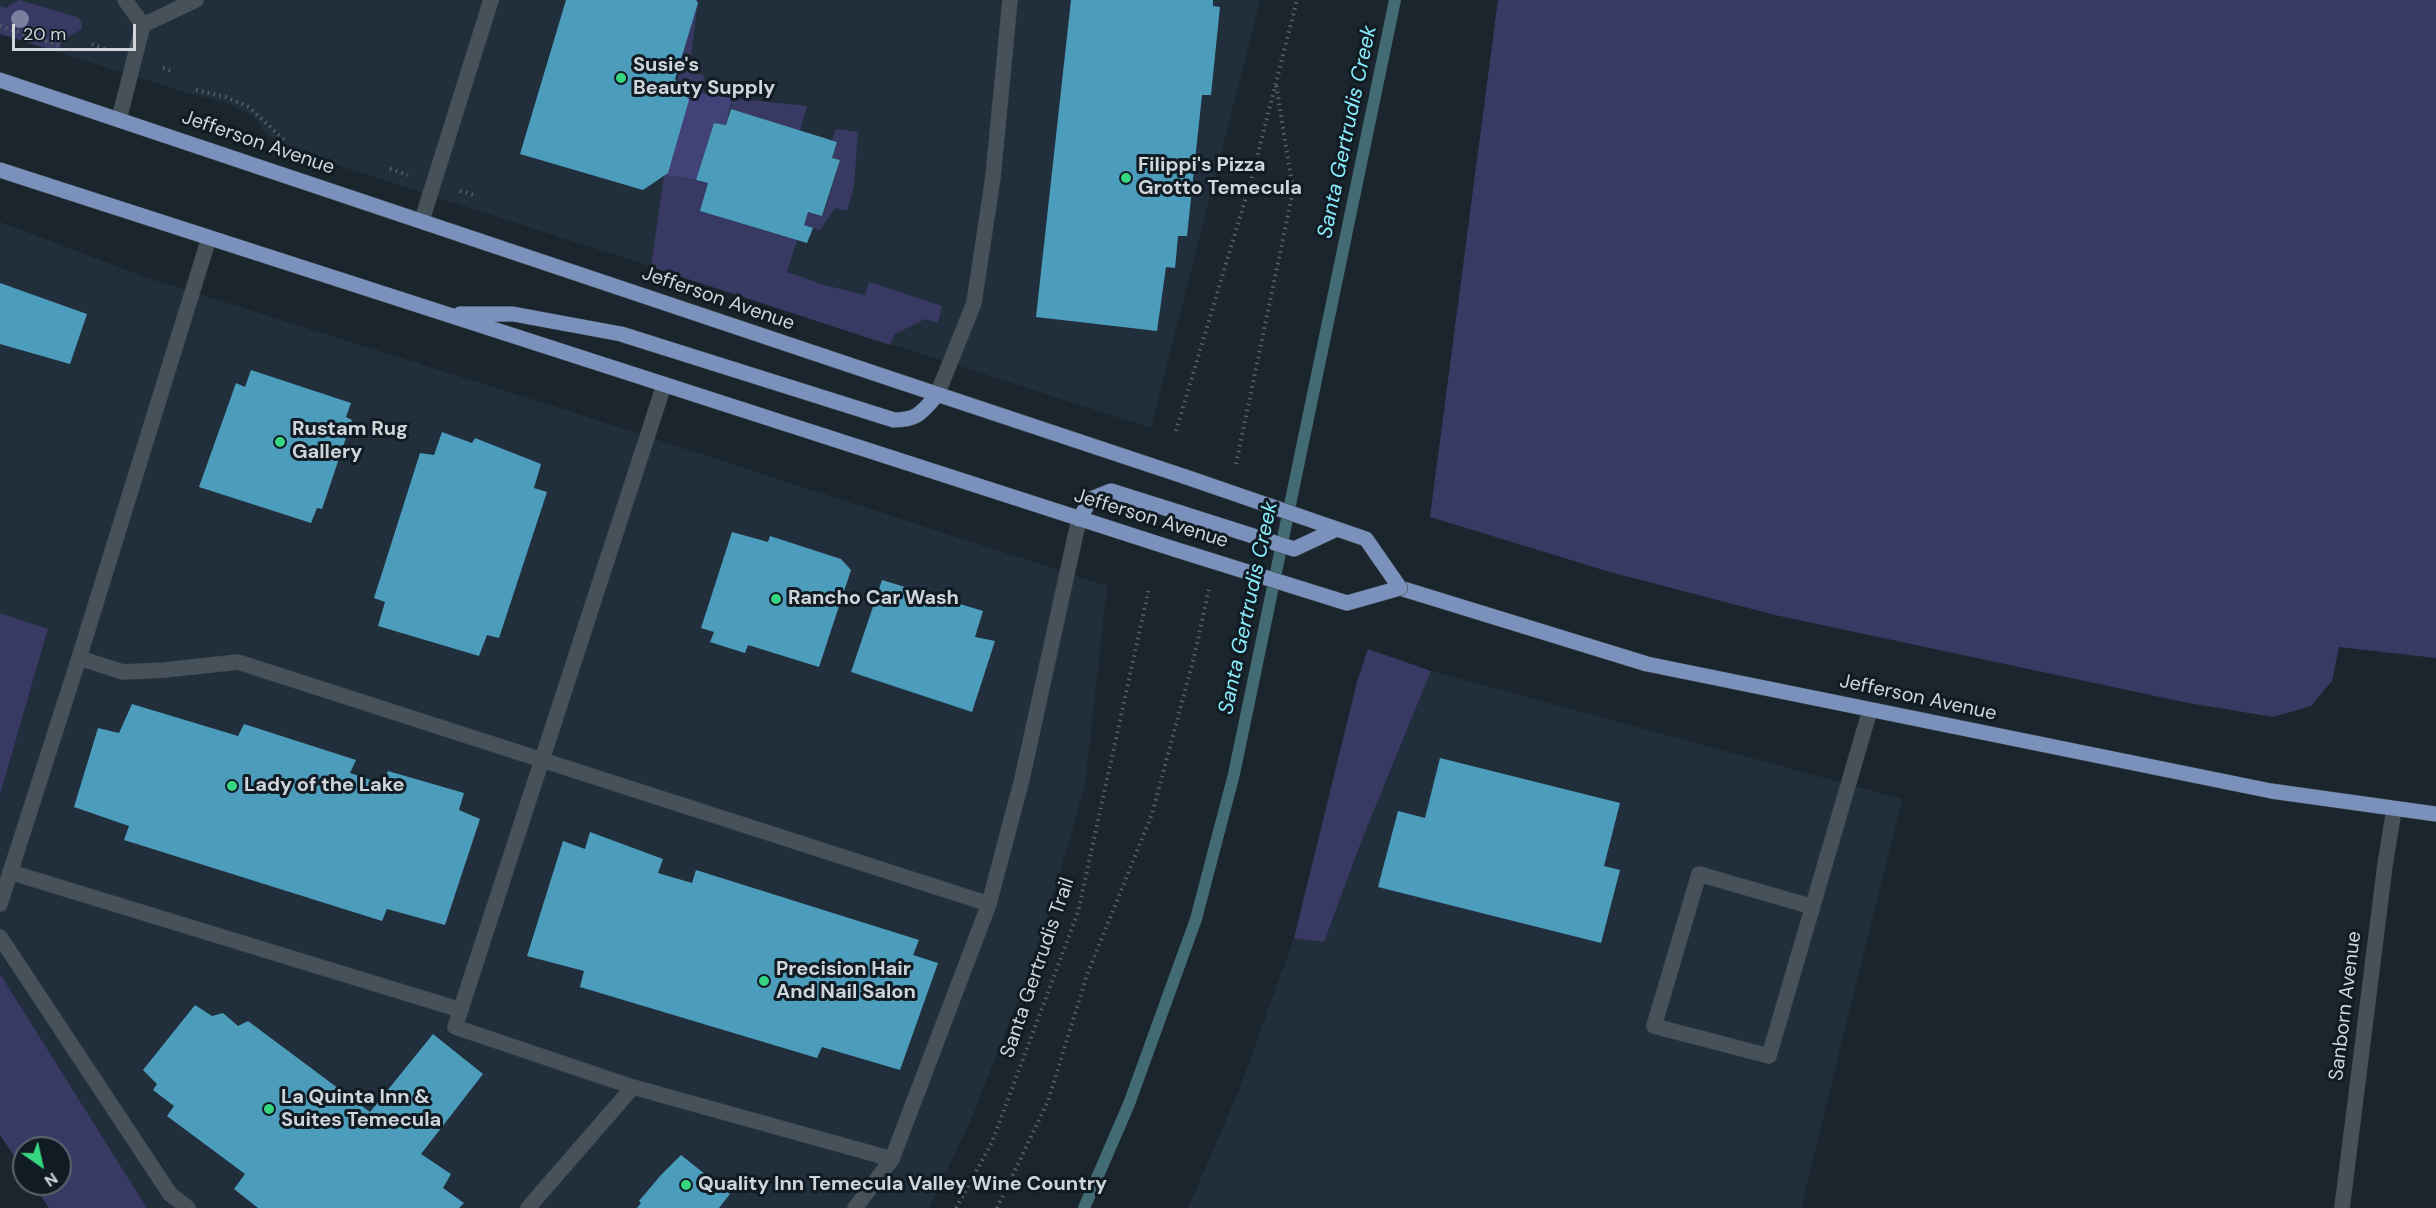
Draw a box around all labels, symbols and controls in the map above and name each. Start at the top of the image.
scale bar [15,12,140,50]
text: 20 m [23,22,66,46]
water label: Santa Gertrudis Creek [1313,23,1383,241]
place label: Susie's Beauty Supply [633,54,775,101]
marker: Susie's Beauty Supply [614,71,628,85]
street label: Jefferson Avenue [178,106,338,180]
place label: Filippi's Pizza Grotto Temecula [1138,154,1302,201]
marker: Filippi's Pizza Grotto Temecula [1119,171,1133,185]
street label: Jefferson Avenue [638,262,798,336]
place label: Rustam Rug Gallery [292,418,408,465]
marker: Rustam Rug Gallery [273,435,287,449]
street label: Jefferson Avenue [1071,484,1231,554]
water label: Santa Gertrudis Creek [1214,499,1284,717]
place label: Rancho Car Wash [788,587,959,611]
marker: Rancho Car Wash [769,592,783,606]
street label: Jefferson Avenue [1837,670,1999,726]
place label: Lady of the Lake [244,774,404,798]
marker: Lady of the Lake [225,779,239,793]
street label: Santa Gertrudis Trail [996,875,1080,1061]
street label: Sanborn Avenue [2325,930,2367,1082]
place label: Precision Hair And Nail Salon [776,958,916,1005]
marker: Precision Hair And Nail Salon [757,974,771,988]
place label: La Quinta Inn & Suites Temecula [281,1086,441,1133]
marker: La Quinta Inn & Suites Temecula [262,1102,276,1116]
north arrow [12,1136,72,1196]
text: N [41,1168,62,1192]
place label: Quality Inn Temecula Valley Wine Country [698,1173,1107,1197]
marker: Quality Inn Temecula Valley Wine Country [679,1178,693,1192]

